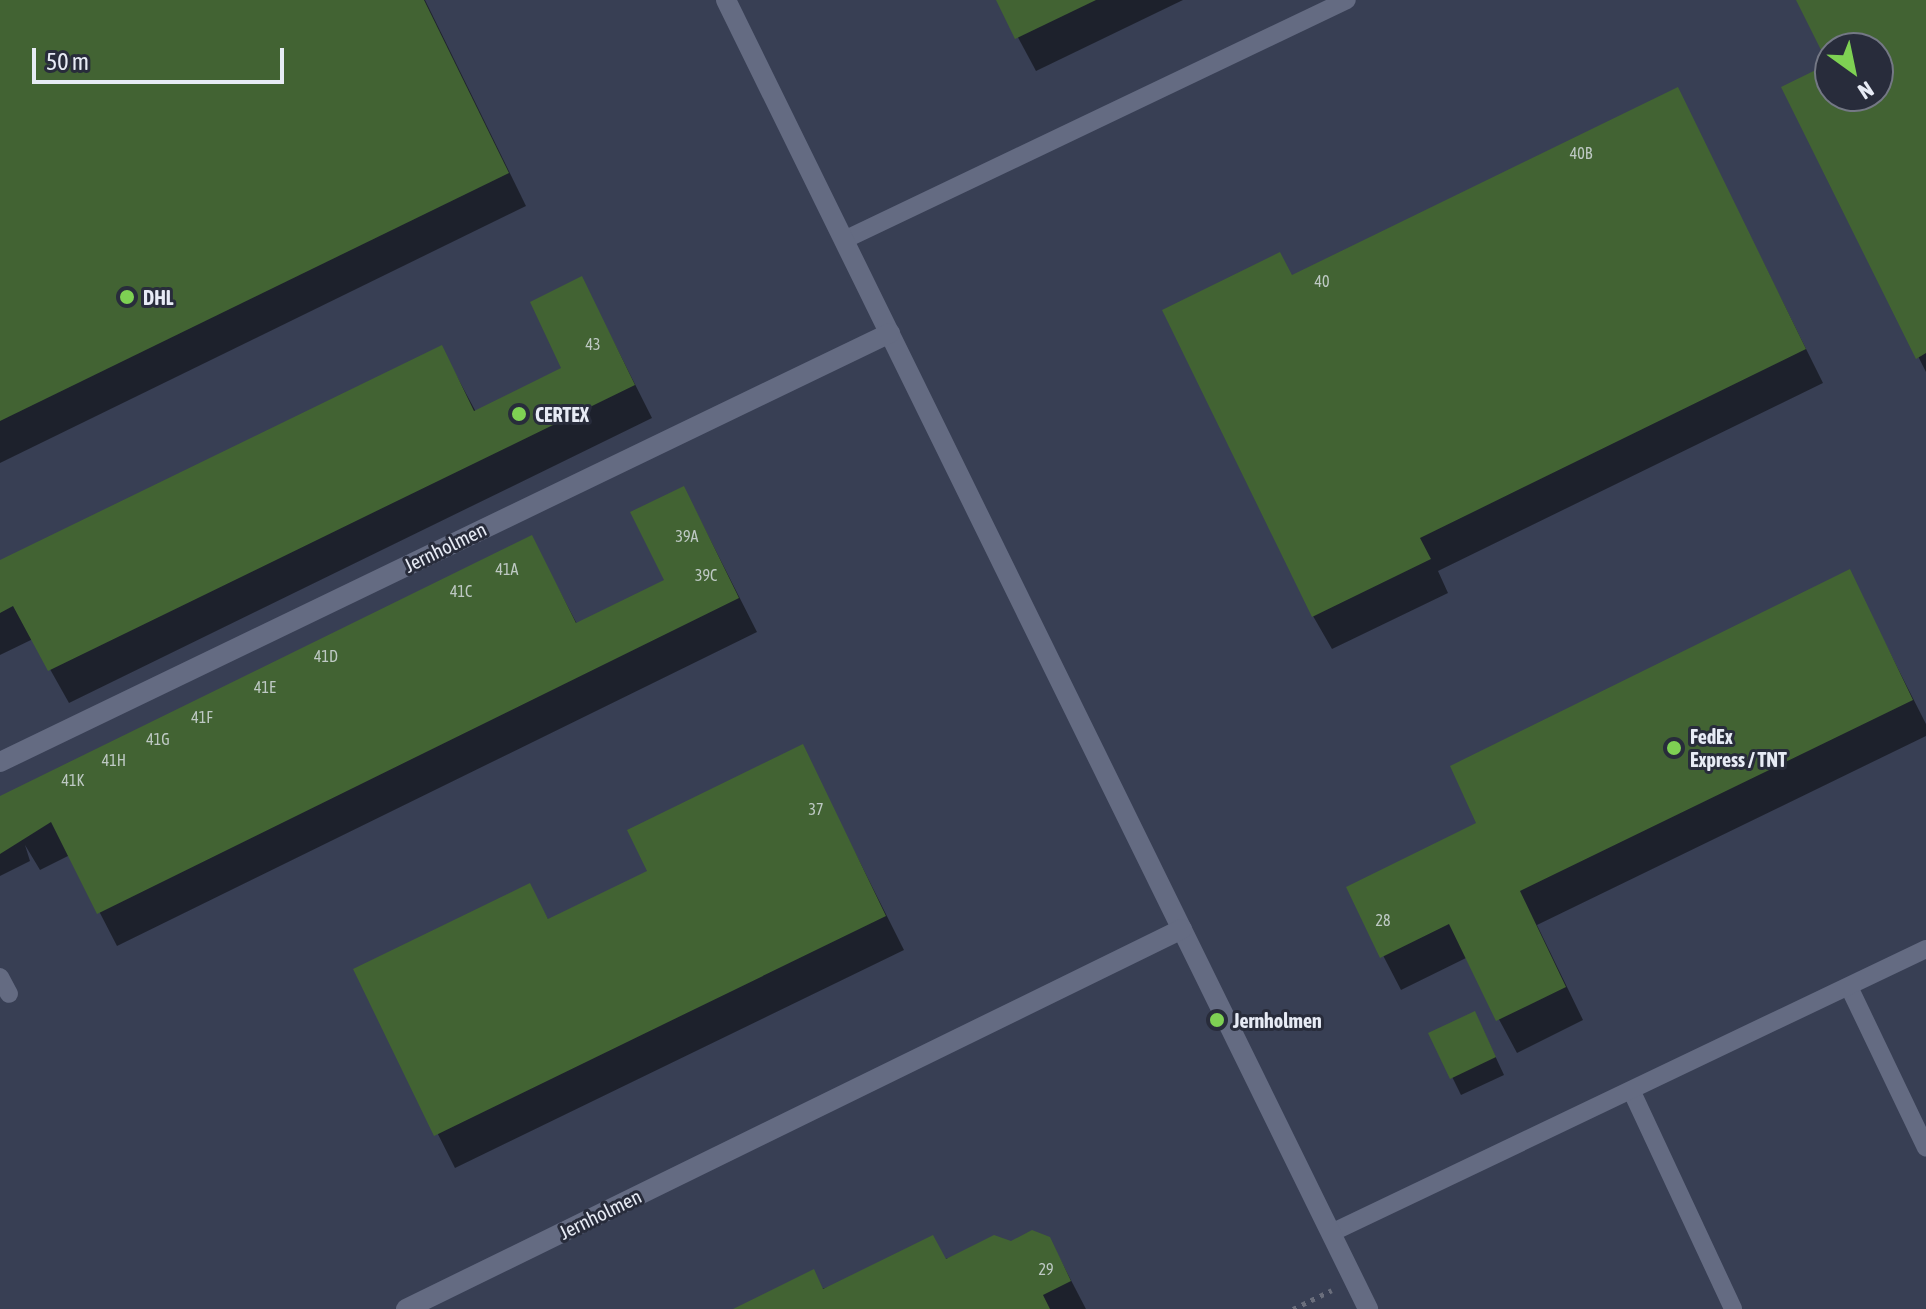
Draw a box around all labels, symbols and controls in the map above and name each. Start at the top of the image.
scale bar [36,32,288,82]
north arrow [1814,32,1894,112]
text: 50 m [46,48,89,75]
text: N [1853,76,1879,105]
house number: 40B [1570,143,1592,163]
house number: 40 [1314,271,1330,291]
place label: DHL [143,285,174,309]
marker: DHL [118,288,136,306]
house number: 43 [585,334,601,354]
place label: CERTEX [535,402,589,426]
marker: CERTEX [510,405,528,423]
street label: Jernholmen [400,517,490,577]
house number: 39A [676,526,698,546]
house number: 41A [496,559,518,579]
house number: 39C [695,565,717,585]
house number: 41C [450,581,472,601]
house number: 41D [314,646,338,666]
house number: 41E [254,677,276,697]
house number: 41F [191,707,213,727]
place label: FedEx Express / TNT [1690,724,1787,771]
house number: 41G [146,729,170,749]
marker: FedEx Express / TNT [1665,739,1683,757]
house number: 41H [102,750,126,770]
house number: 41K [62,770,84,790]
house number: 37 [808,799,824,819]
house number: 28 [1375,910,1391,930]
place label: Jernholmen [1233,1008,1322,1032]
marker: Jernholmen [1208,1011,1226,1029]
street label: Jernholmen [555,1184,645,1244]
house number: 29 [1038,1259,1054,1279]

